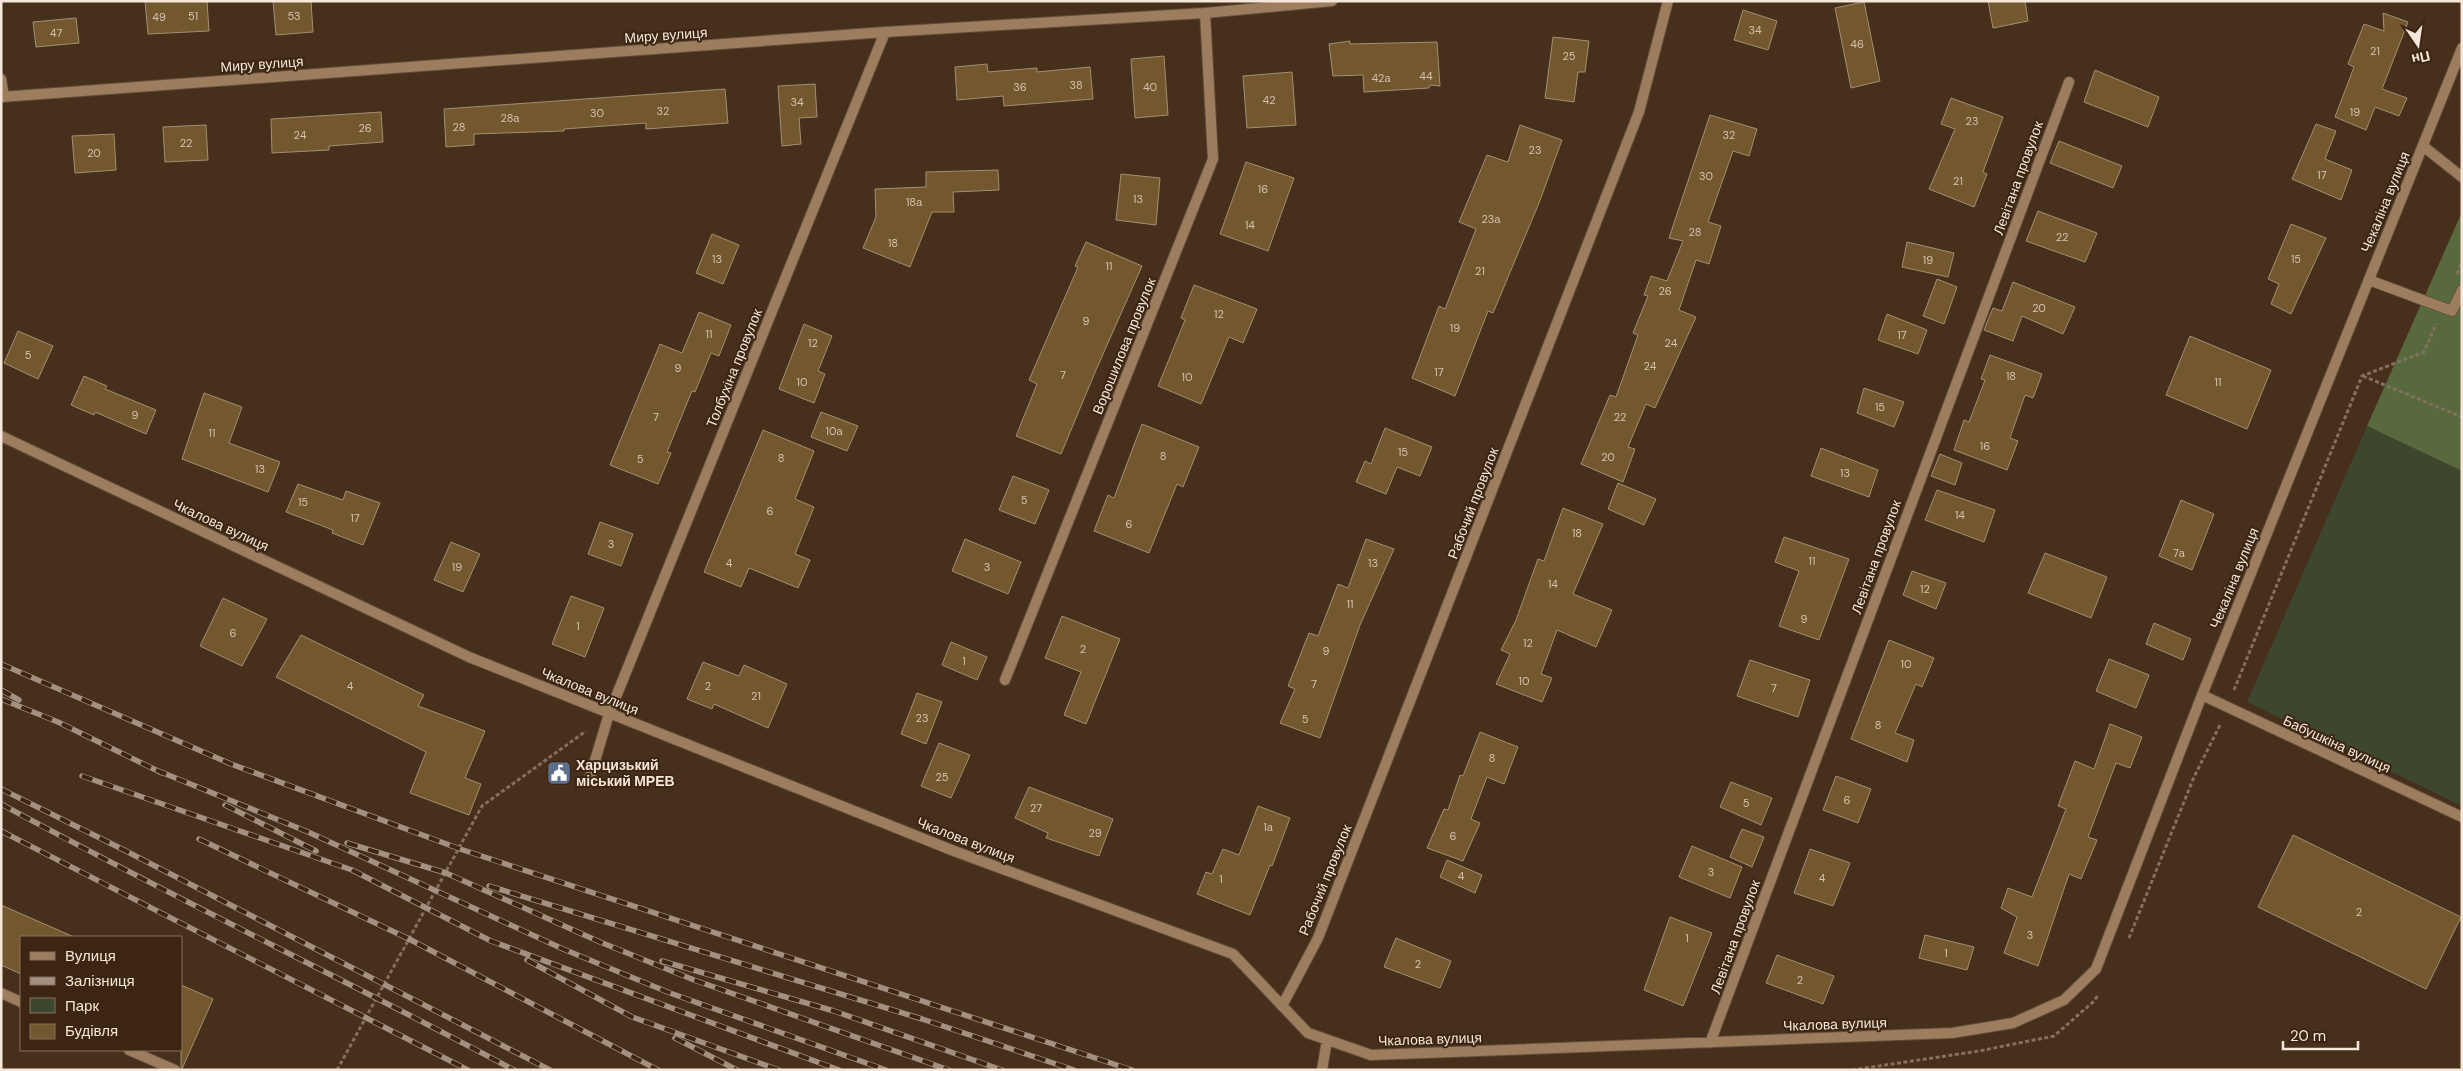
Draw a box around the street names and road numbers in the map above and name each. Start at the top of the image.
street label: Миру вулиця [624,23,708,47]
street label: Миру вулиця [220,52,304,76]
street label: Левітана провулок [1989,118,2047,237]
street label: Чекаліна вулиця [2357,149,2413,255]
street label: Ворошилова провулок [1088,274,1160,417]
street label: Толбухіна провулок [702,305,766,430]
street label: Рабочий провулок [1443,444,1503,561]
street label: Чкалова вулиця [170,495,272,555]
street label: Левітана провулок [1847,497,1905,616]
street label: Чекаліна вулиця [2206,525,2262,631]
street label: Чкалова вулиця [538,663,642,719]
street label: Бабушкіна вулиця [2280,711,2394,777]
street label: Чкалова вулиця [914,813,1018,867]
street label: Рабочий провулок [1295,821,1356,938]
street label: Левітана провулок [1706,877,1764,996]
street label: Чкалова вулиця [1783,1013,1887,1035]
street label: Чкалова вулиця [1378,1028,1482,1050]

